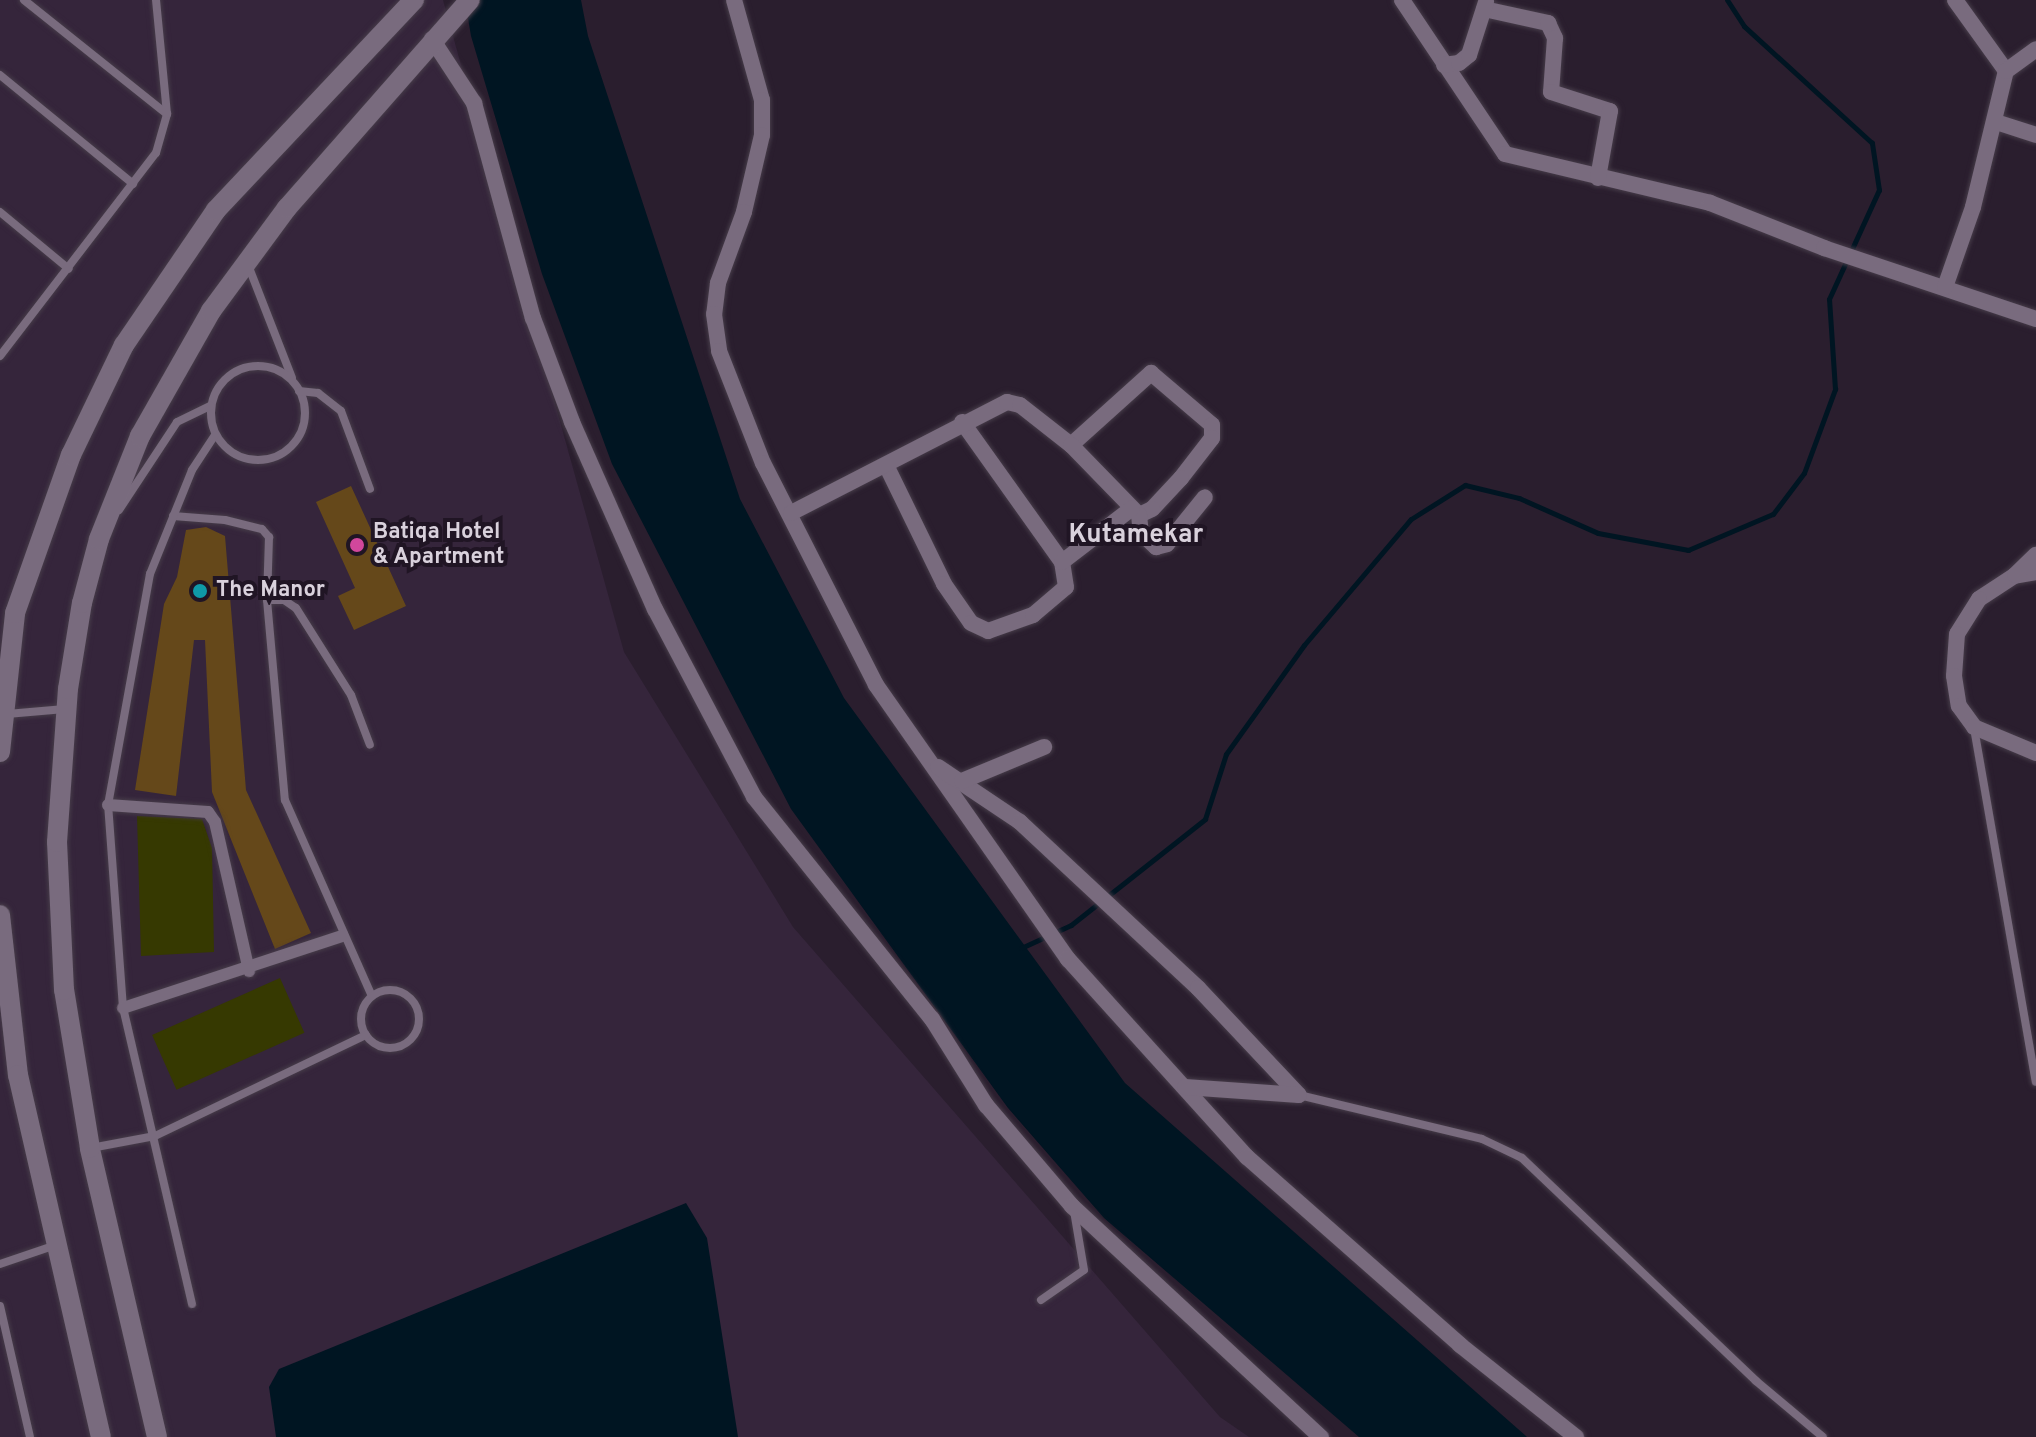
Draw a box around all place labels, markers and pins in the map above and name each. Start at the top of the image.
place label: Batiqa Hotel & Apartment [373,519,505,570]
marker: Batiqa Hotel & Apartment [348,536,366,554]
place label: The Manor [216,578,325,604]
marker: The Manor [191,582,209,600]

